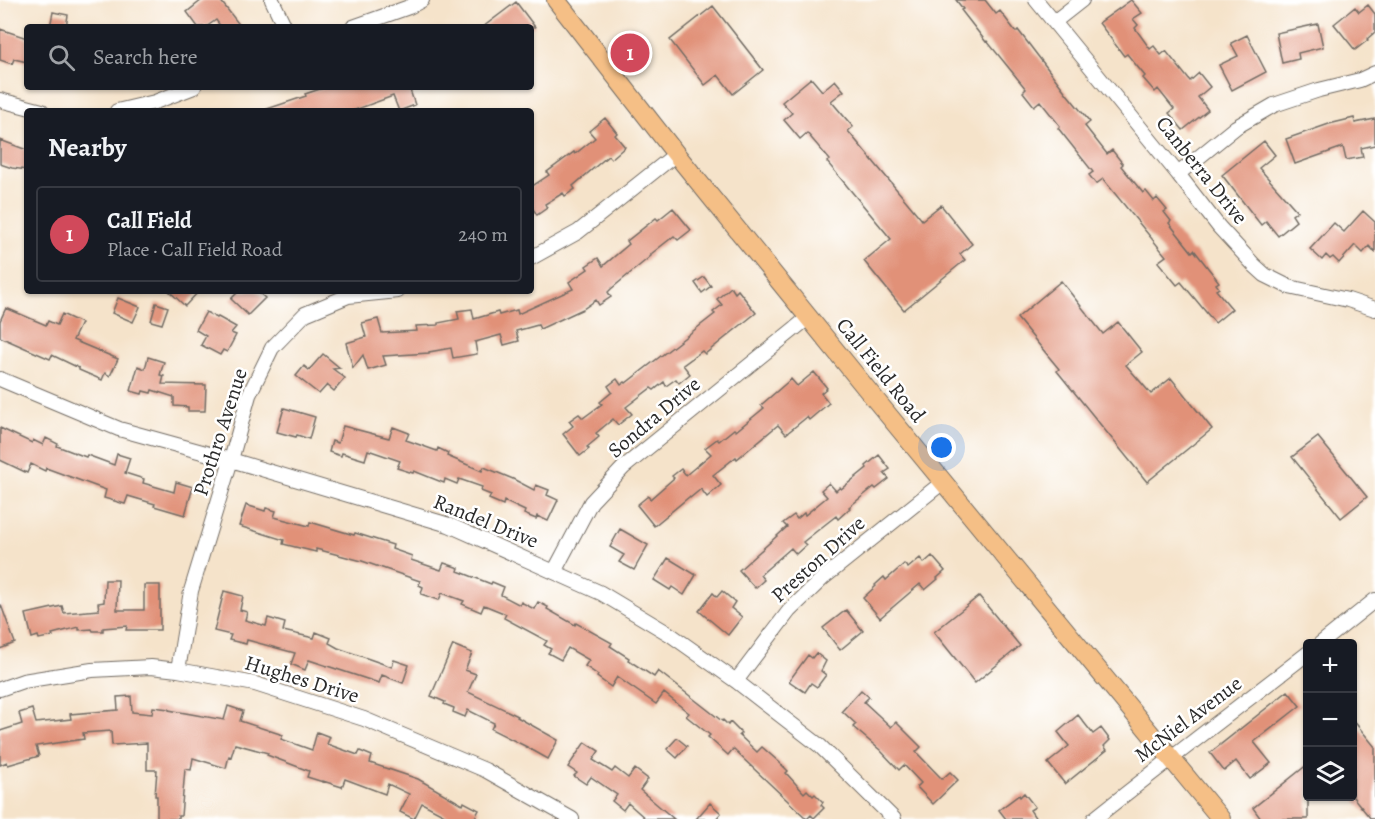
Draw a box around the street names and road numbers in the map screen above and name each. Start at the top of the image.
street label: Canberra Drive [1150,110,1254,230]
street label: Call Field Road [830,312,932,429]
street label: Prothro Avenue [186,365,254,499]
street label: Sondra Drive [602,370,706,464]
street label: Randel Drive [429,487,543,555]
street label: Preston Drive [765,509,871,609]
street label: Hughes Drive [241,648,363,710]
street label: McNiel Avenue [1129,669,1247,769]

